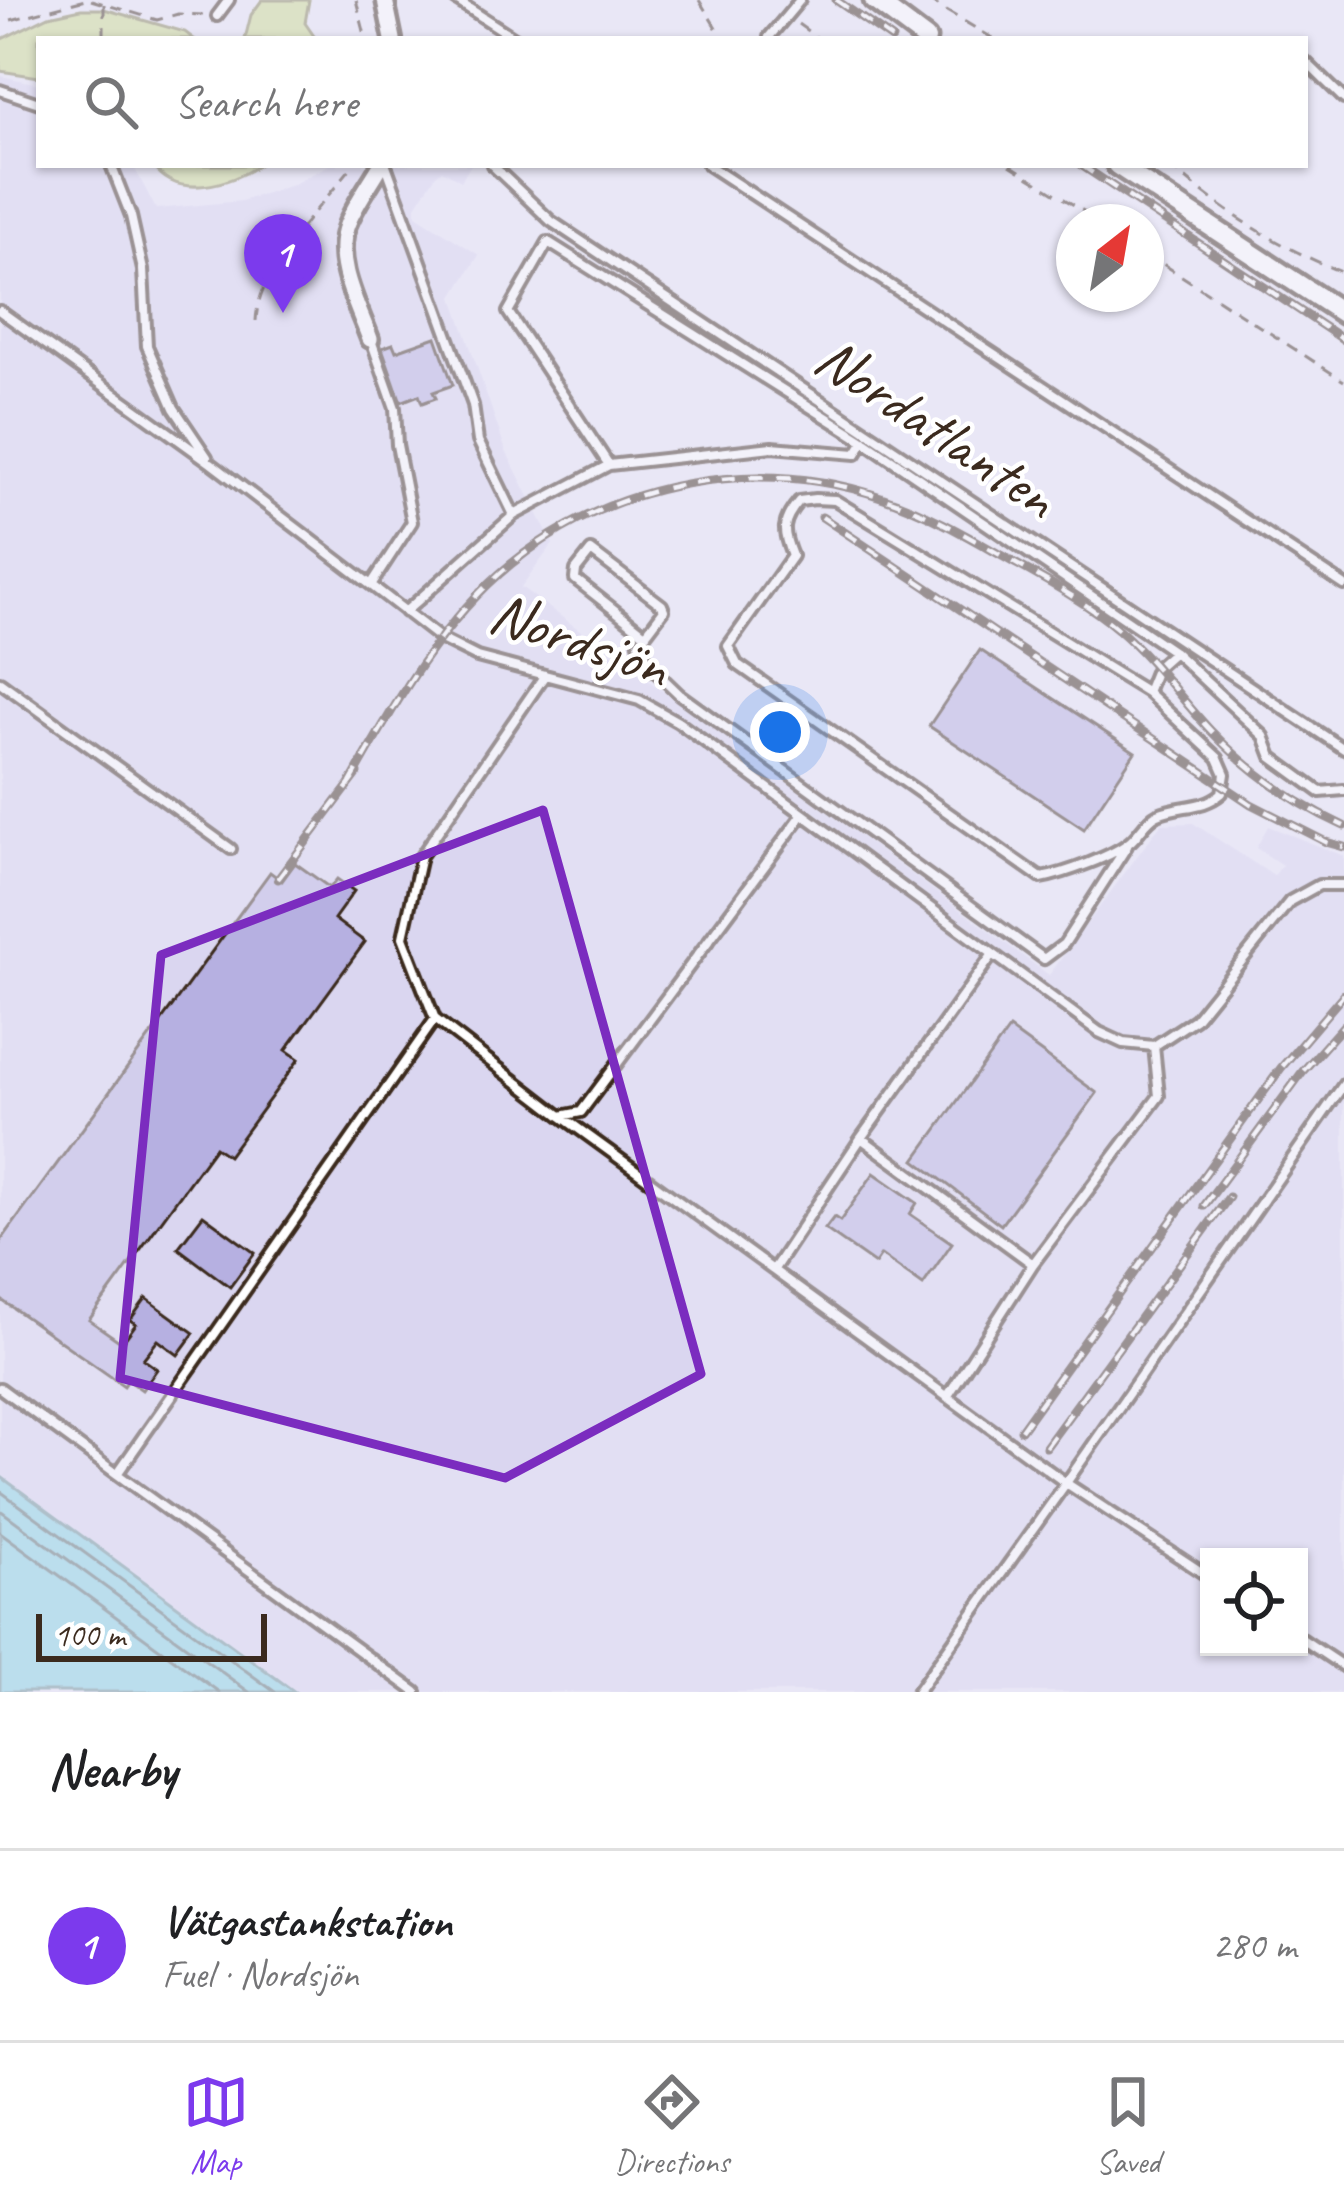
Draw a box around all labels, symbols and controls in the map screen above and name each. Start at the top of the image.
search box [36,36,1308,168]
icon: search [78,69,144,135]
text: Search here [174,74,357,131]
north arrow [1056,204,1164,312]
pin: 1 [244,214,322,313]
street label: Nordatlanten [801,319,1073,536]
street label: Nordsjön [481,573,681,705]
your location [750,702,810,762]
map controls [1200,1548,1308,1656]
button: locate [1200,1548,1308,1656]
scale bar [36,1608,267,1661]
text: 100 m [54,1614,125,1656]
text: Nearby [48,1738,176,1802]
text: Vätgastankstation [162,1893,452,1950]
text: 1 [78,1921,96,1970]
text: 280 m [1212,1921,1296,1970]
text: Fuel · Nordsjön [162,1950,358,1999]
tab: Map [183,2069,249,2183]
tab: Directions [615,2069,729,2183]
tab: Saved [1095,2069,1161,2183]

